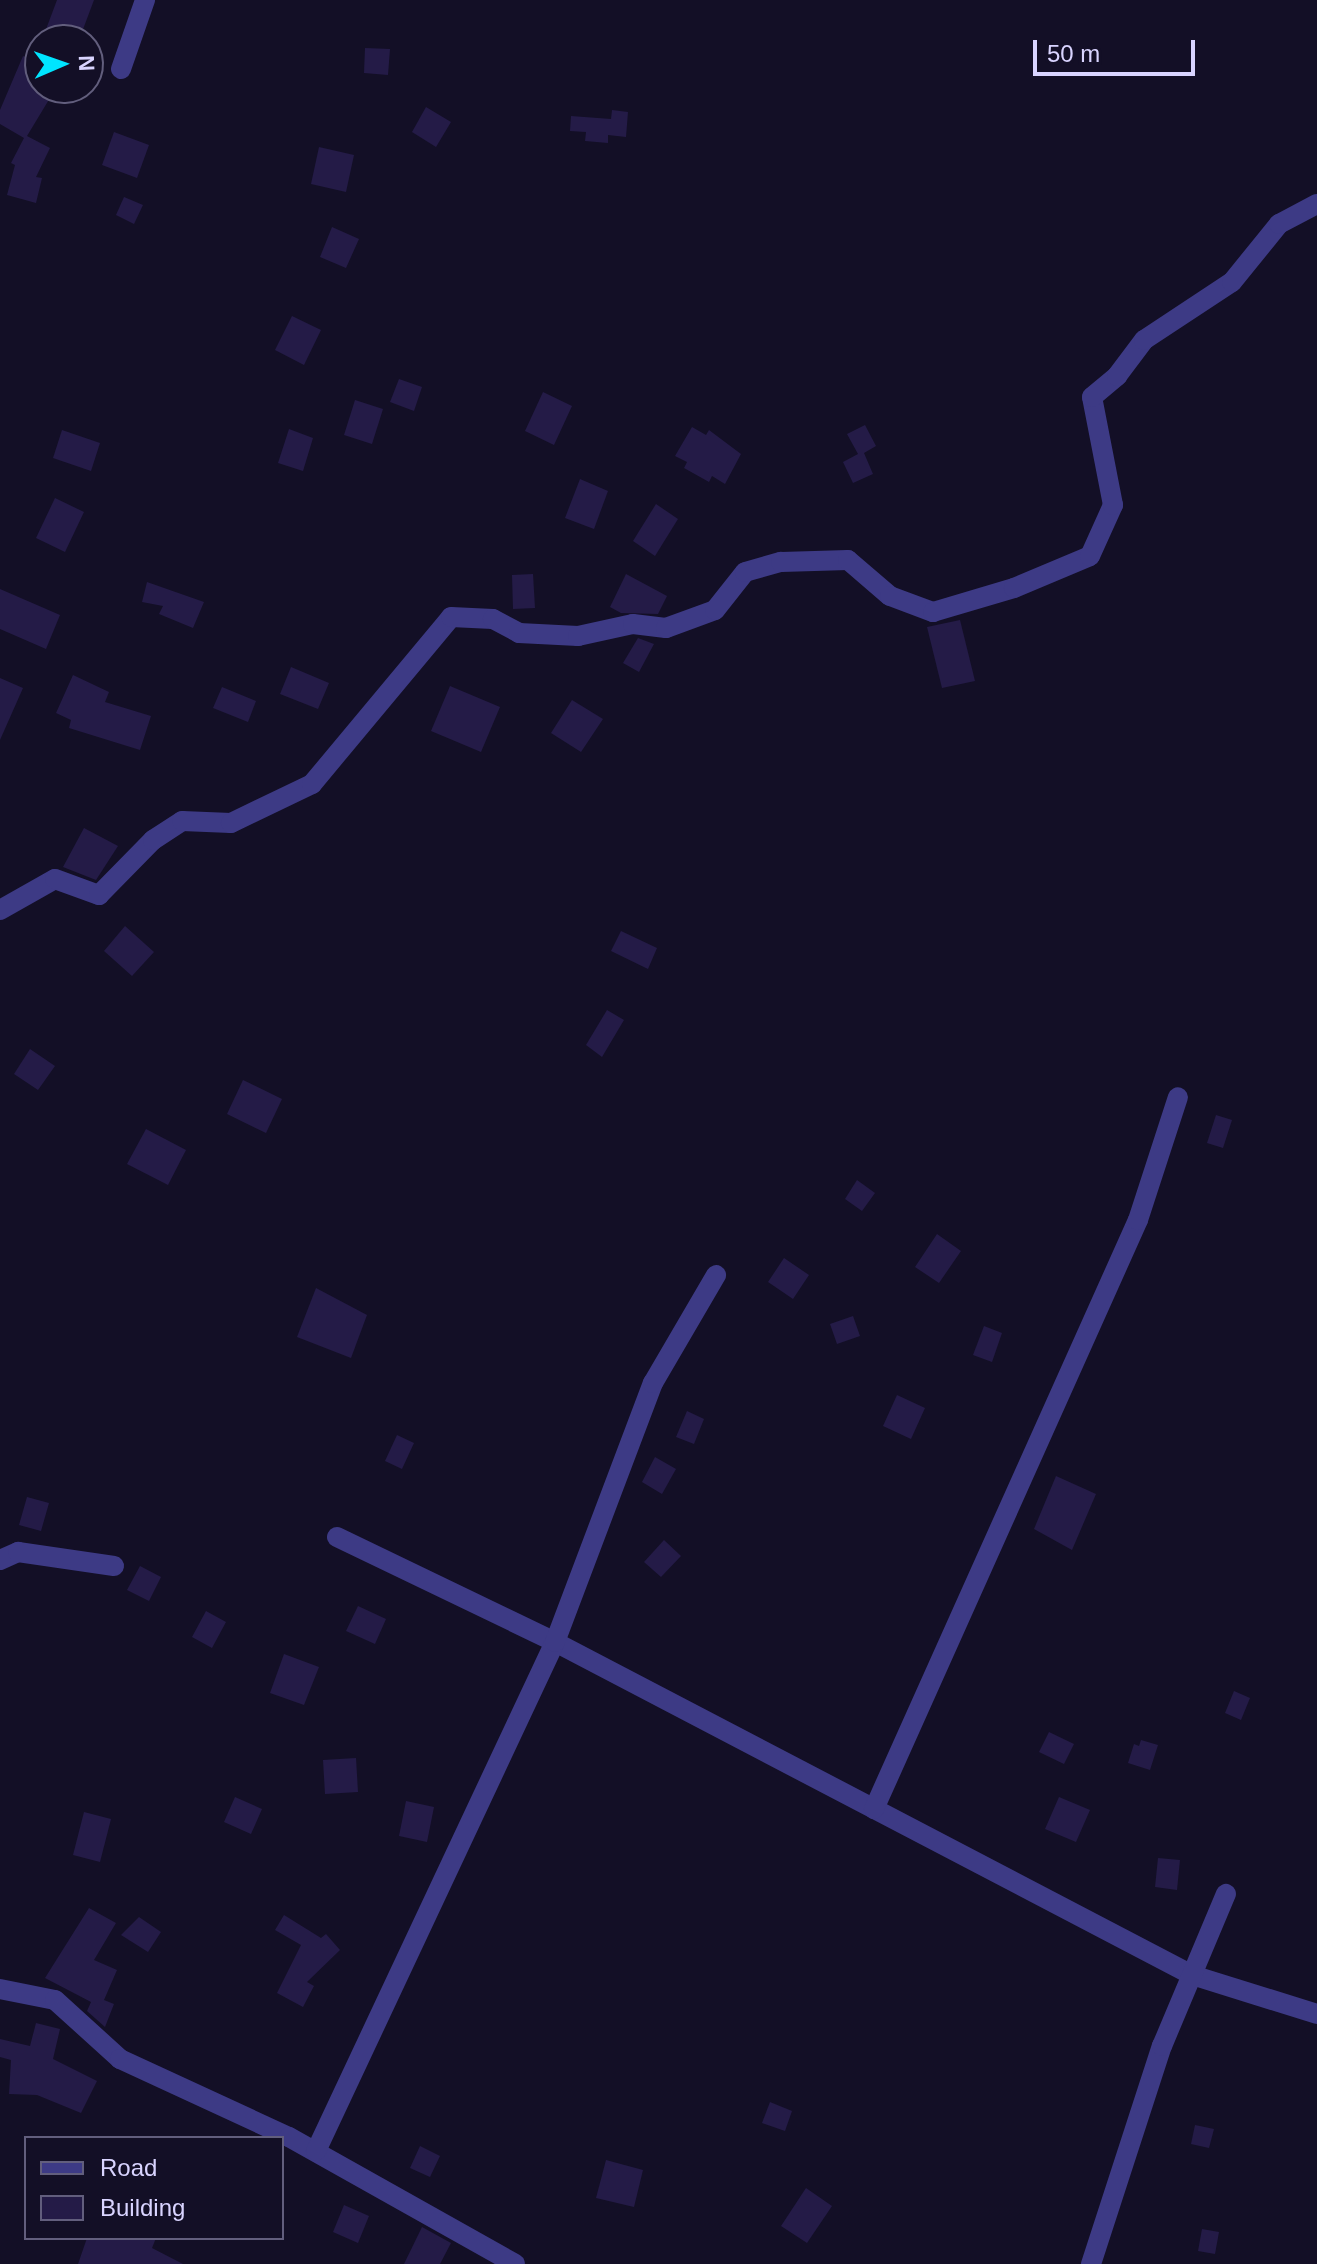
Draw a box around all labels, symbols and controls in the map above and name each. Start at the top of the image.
north arrow [24,24,104,104]
scale bar [1037,24,1199,74]
text: 50 m [1047,40,1100,67]
text: N [74,55,99,72]
legend [24,2136,284,2240]
text: Road [100,2154,157,2181]
text: Building [100,2194,185,2221]

